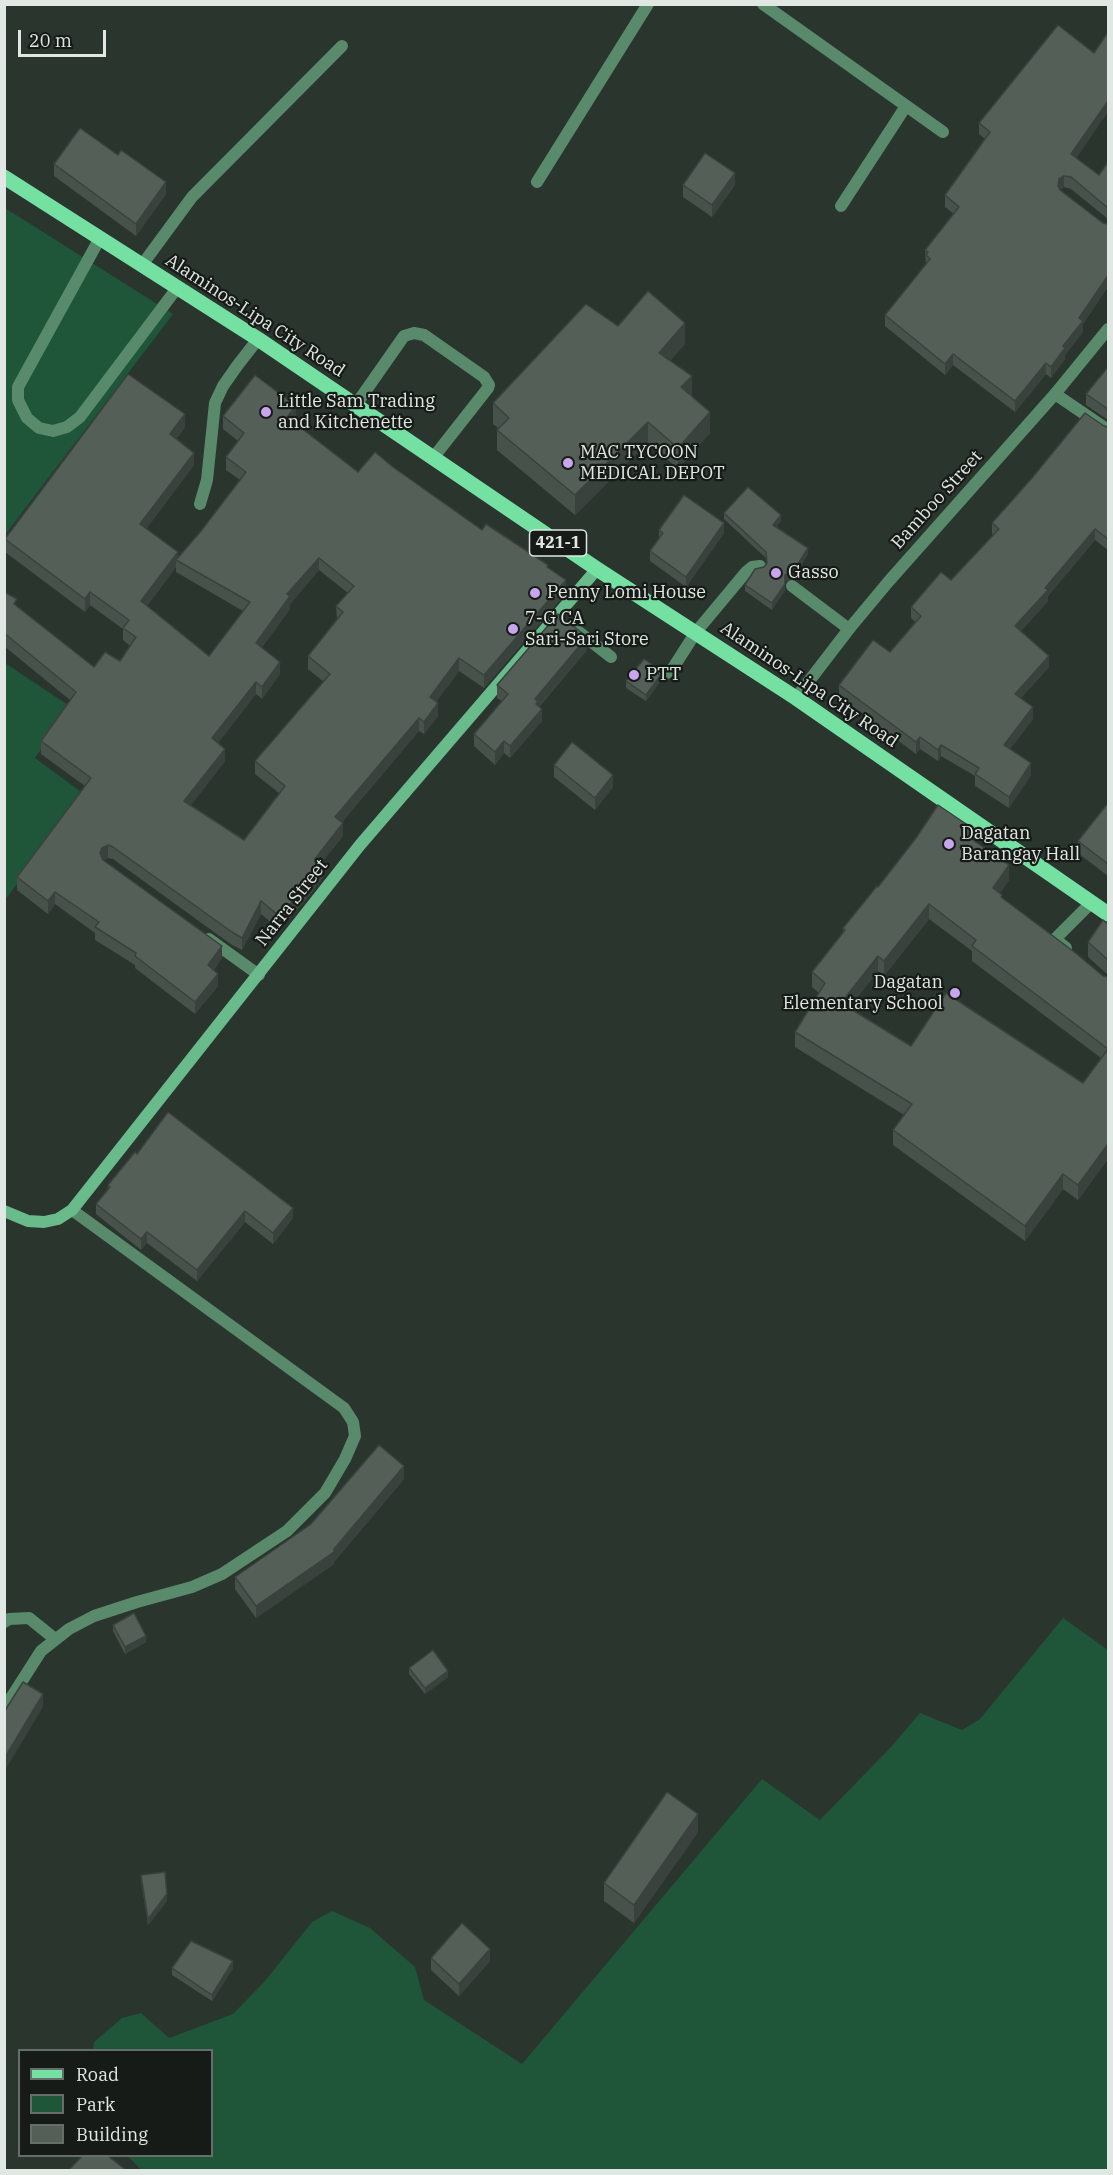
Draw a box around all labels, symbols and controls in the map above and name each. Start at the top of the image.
scale bar [21,18,110,56]
text: 20 m [29,29,72,52]
street label: Alaminos-Lipa City Road [161,250,349,382]
place label: Little Sam Trading and Kitchenette [278,391,435,434]
marker: Little Sam Trading and Kitchenette [259,405,273,419]
place label: MAC TYCOON MEDICAL DEPOT [580,442,725,484]
street label: Bamboo Street [887,446,987,554]
marker: MAC TYCOON MEDICAL DEPOT [561,456,575,470]
road number: 421-1 [530,530,586,556]
place label: Gasso [788,562,839,584]
marker: Gasso [769,566,783,580]
place label: Penny Lomi House [547,582,706,604]
marker: Penny Lomi House [528,586,542,600]
place label: 7-G CA Sari-Sari Store [525,608,649,650]
street label: Alaminos-Lipa City Road [716,617,902,753]
marker: 7-G CA Sari-Sari Store [506,622,520,636]
place label: PTT [646,664,681,686]
marker: PTT [627,668,641,682]
place label: Dagatan Barangay Hall [961,823,1080,866]
marker: Dagatan Barangay Hall [942,837,956,851]
street label: Narra Street [251,855,333,951]
place label: Dagatan Elementary School [783,972,943,1014]
marker: Dagatan Elementary School [948,986,962,1000]
legend [18,2049,213,2157]
text: Road [76,2063,119,2086]
text: Park [76,2093,115,2116]
text: Building [76,2123,148,2146]

